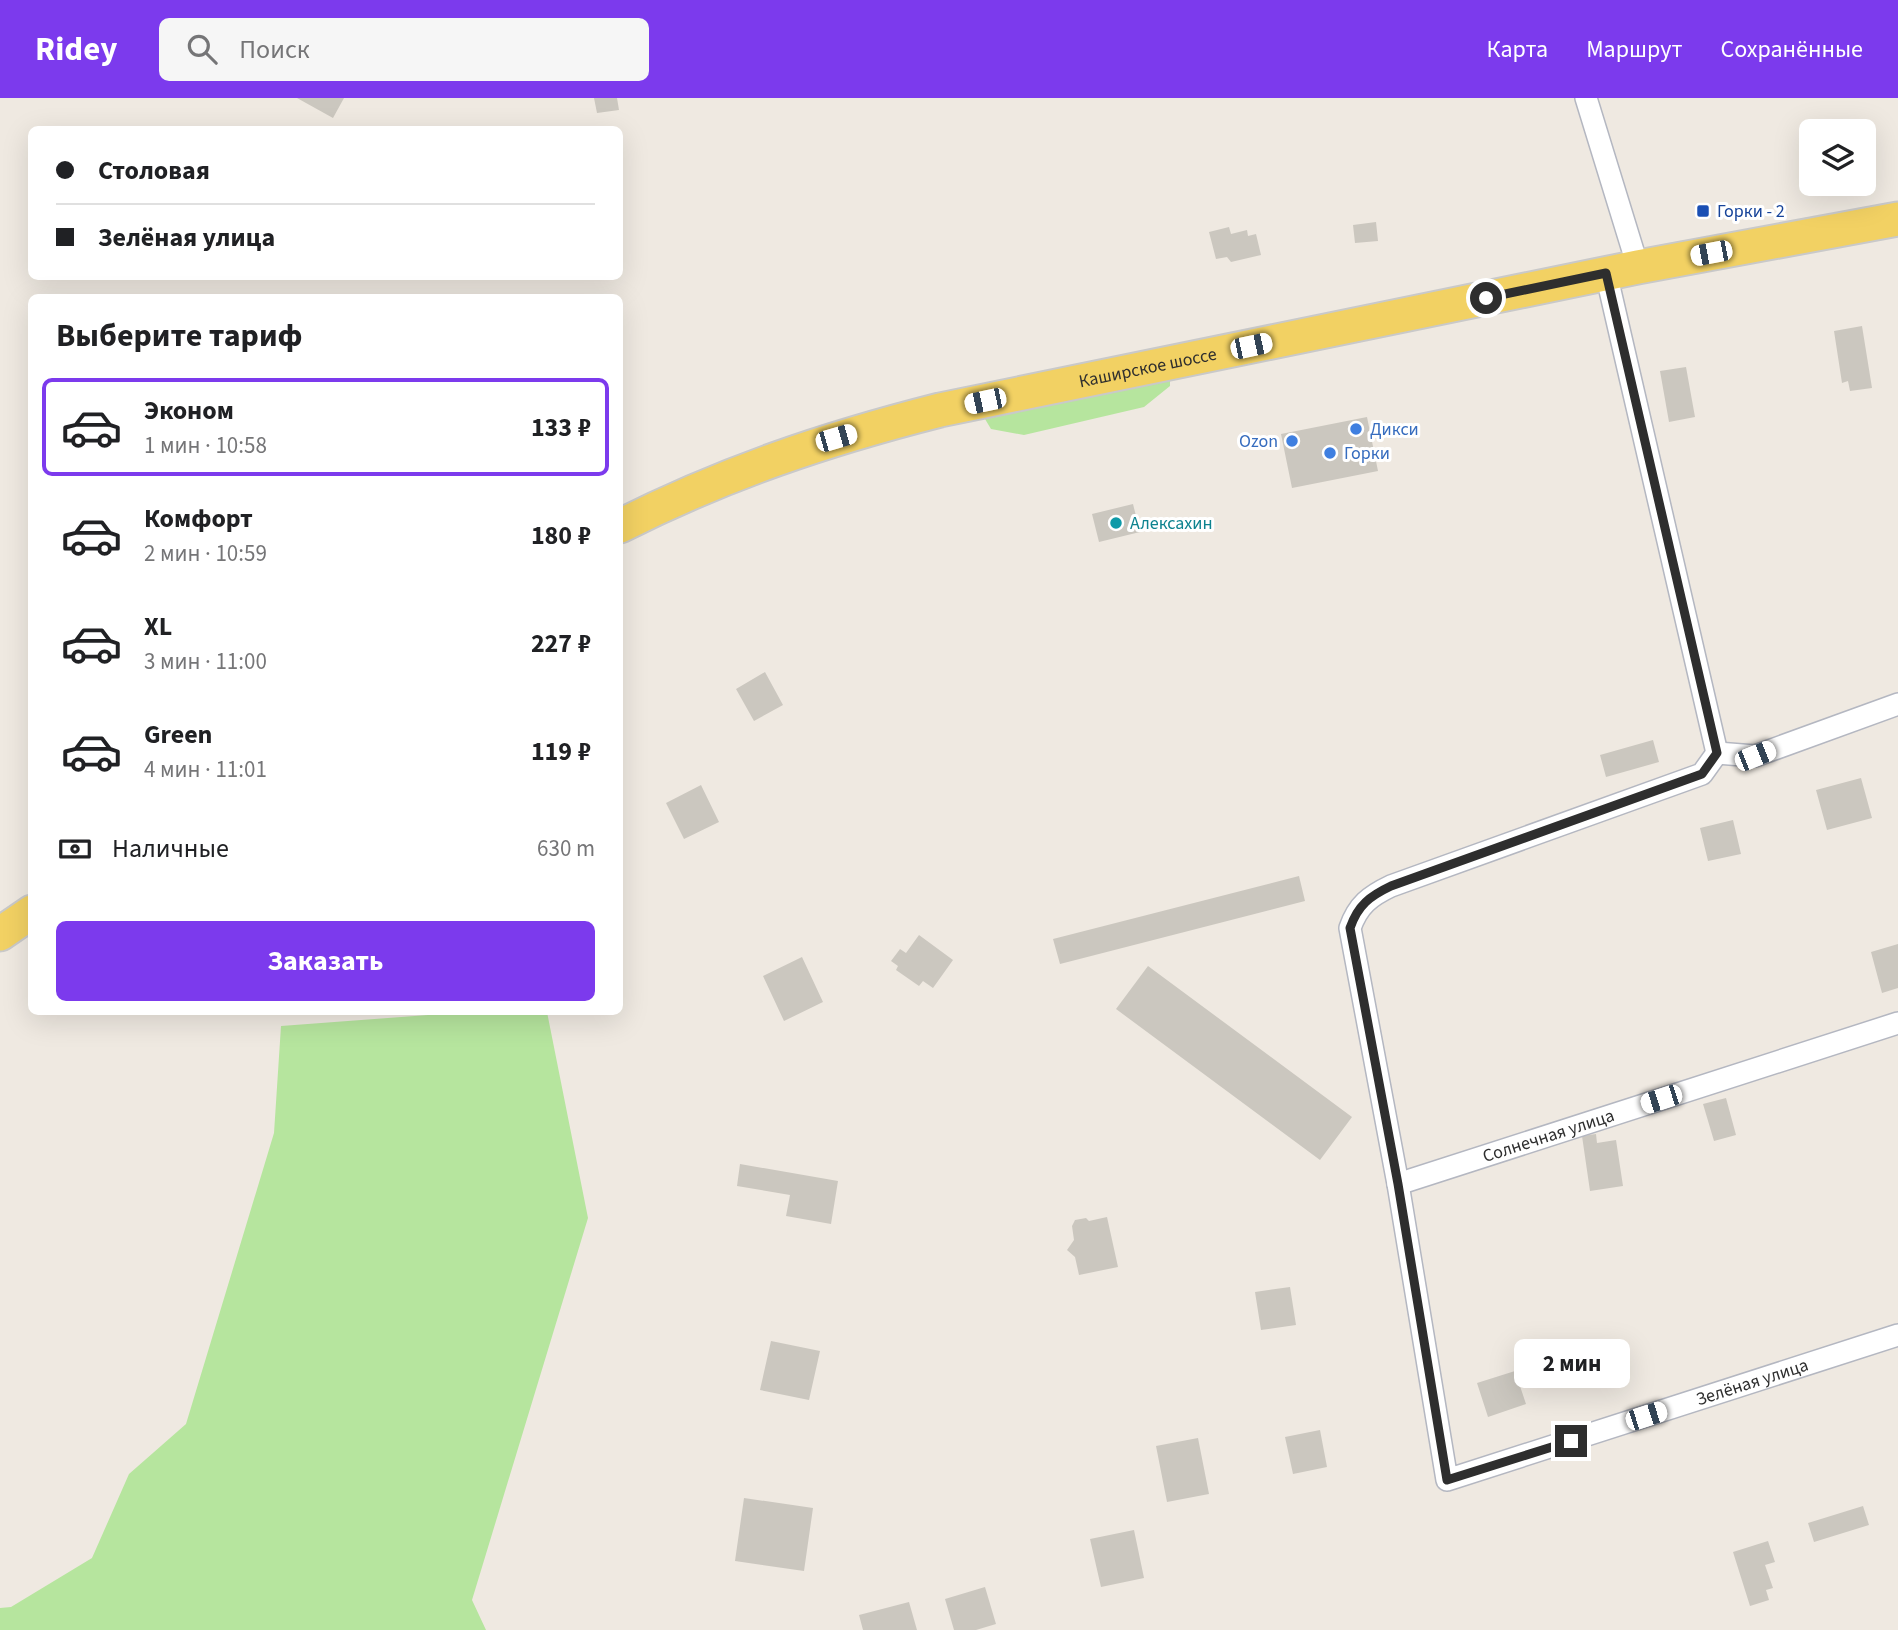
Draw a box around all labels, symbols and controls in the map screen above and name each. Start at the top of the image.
search box [159,18,649,81]
text: Ridey [35,26,117,73]
icon: search [183,30,221,68]
text: Поиск [239,31,310,68]
text: Карта [1487,32,1548,67]
text: Маршрут [1586,32,1682,67]
text: Сохранённые [1720,32,1863,67]
map controls [1799,119,1876,196]
button: layers [1799,119,1876,196]
text: Столовая [98,152,210,189]
place label: Горки - 2 [1717,199,1785,224]
marker: Горки - 2 [1695,203,1711,219]
text: Зелёная улица [98,219,275,256]
car [1689,239,1734,267]
route start [1470,282,1502,314]
text: Выберите тариф [56,313,303,359]
car [1229,331,1274,361]
street label: Каширское шоссе [1076,341,1219,394]
car [963,386,1008,416]
text: Эконом [144,392,234,429]
icon: car [60,396,123,459]
text: 133 ₽ [531,409,591,446]
place label: Дикси [1370,417,1419,442]
marker: Дикси [1348,421,1364,437]
car [813,422,860,454]
text: 1 мин · 10:58 [144,429,267,462]
place label: Ozon [1239,429,1278,454]
marker: Ozon [1284,433,1300,449]
place label: Горки [1344,441,1390,466]
marker: Горки [1322,445,1338,461]
text: Комфорт [144,500,253,537]
icon: car [60,504,123,567]
place label: Алексахин [1130,511,1213,536]
marker: Алексахин [1108,515,1124,531]
text: 180 ₽ [531,517,591,554]
text: 2 мин · 10:59 [144,537,267,570]
text: XL [144,608,172,645]
icon: car [60,612,123,675]
text: 227 ₽ [531,625,591,662]
text: 3 мин · 11:00 [144,645,267,678]
text: Green [144,716,212,753]
icon: car [60,720,123,783]
text: 119 ₽ [531,733,591,770]
car [1732,738,1779,774]
text: 4 мин · 11:01 [144,753,267,786]
icon: cash [56,830,94,868]
text: Наличные [112,830,229,867]
text: 630 m [537,832,595,865]
button: Заказать [56,921,595,1001]
car [1638,1083,1685,1115]
street label: Солнечная улица [1479,1103,1618,1168]
callout: 2 мин [1513,1340,1629,1388]
text: 2 мин [1543,1347,1601,1380]
street label: Зелёная улица [1693,1352,1811,1412]
car [1623,1400,1670,1432]
route end [1555,1425,1587,1457]

